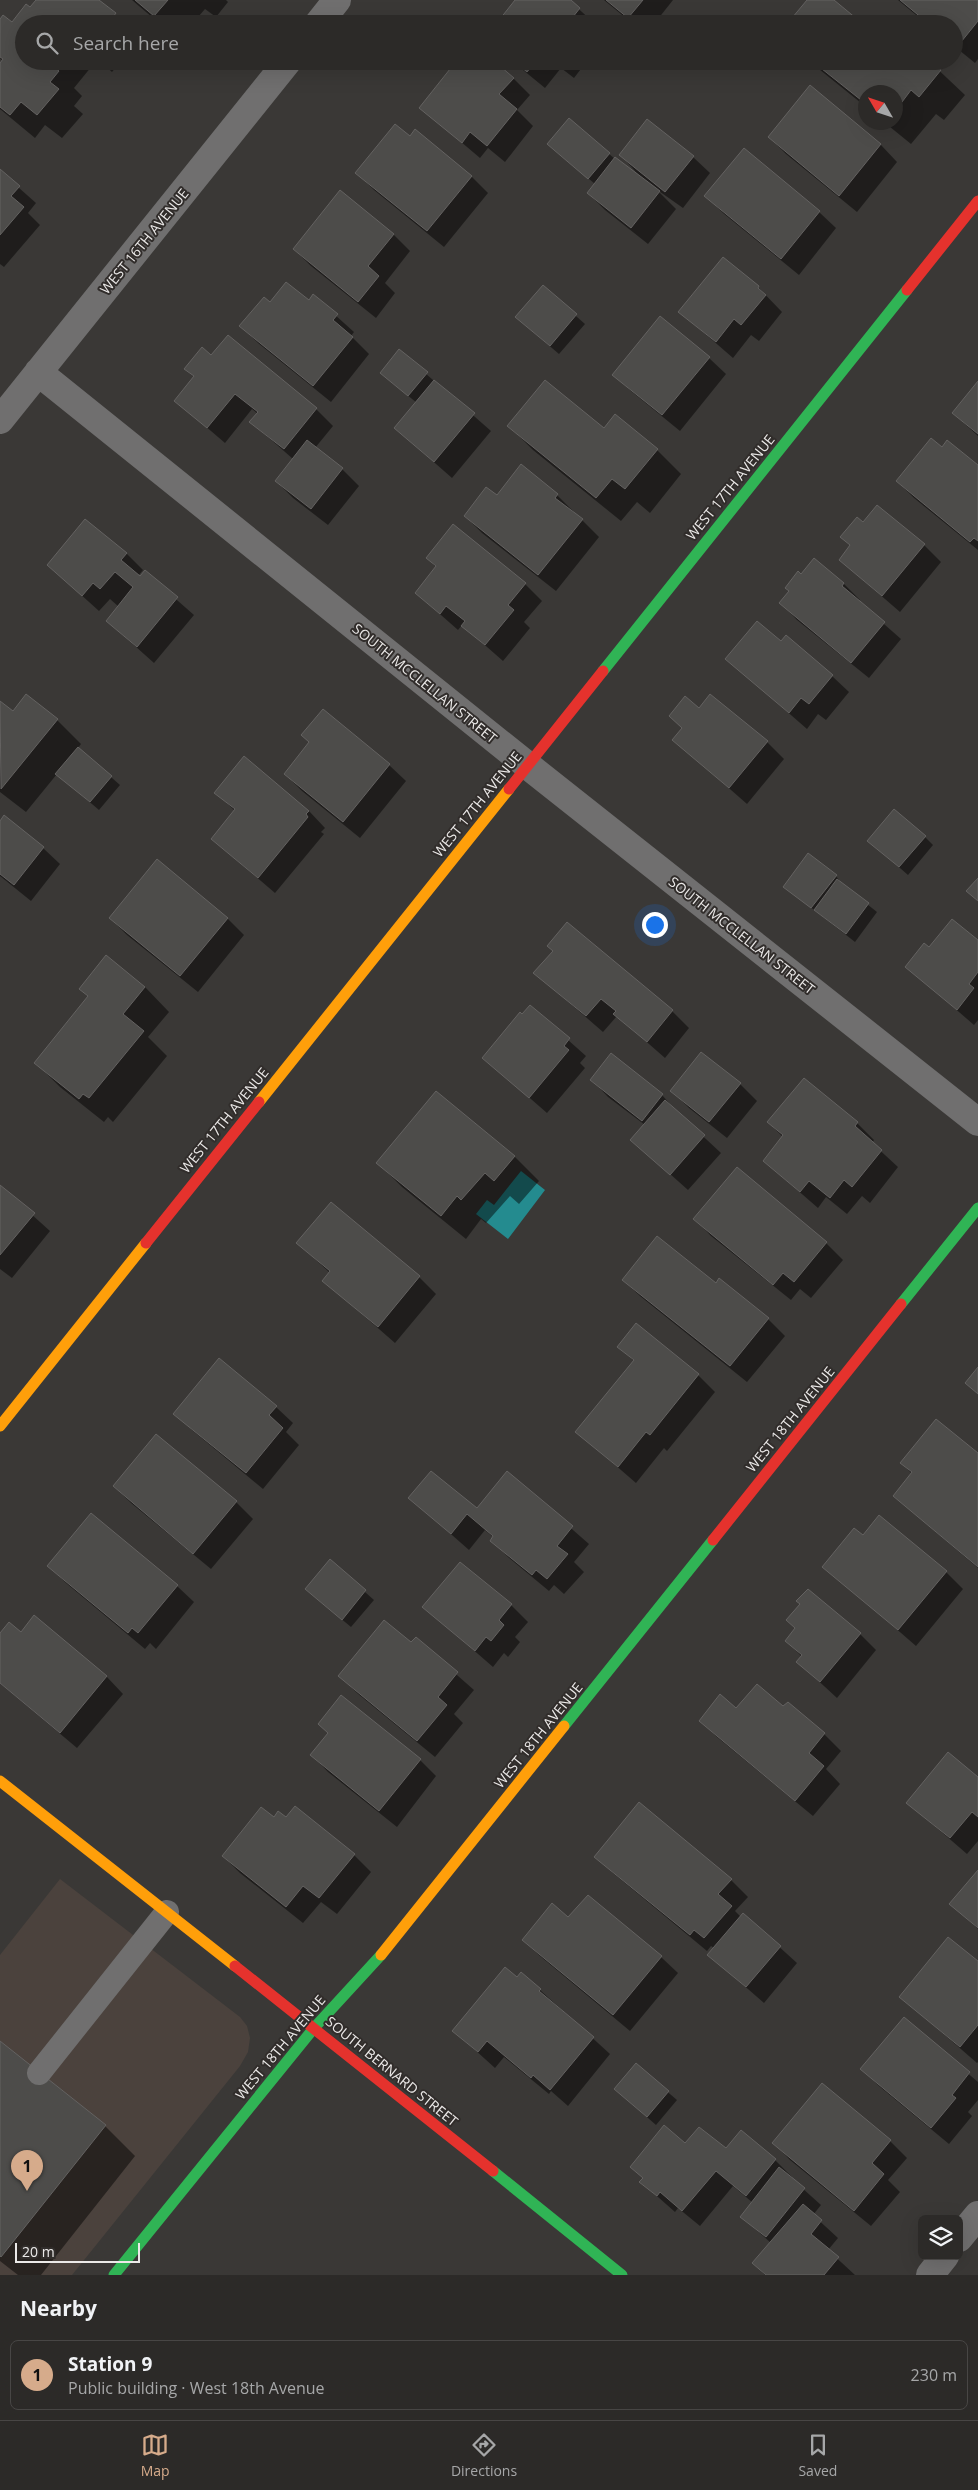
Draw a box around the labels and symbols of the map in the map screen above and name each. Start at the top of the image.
north arrow [858,85,903,130]
street label: WEST 16TH AVENUE [95,184,193,298]
street label: WEST 17TH AVENUE [681,430,779,544]
street label: SOUTH MCCLELLAN STREET [349,619,501,747]
street label: WEST 17TH AVENUE [428,747,526,861]
street label: SOUTH MCCLELLAN STREET [665,872,819,998]
your location [642,912,668,938]
street label: WEST 17TH AVENUE [175,1063,273,1177]
street label: WEST 18TH AVENUE [741,1362,839,1476]
street label: WEST 18TH AVENUE [489,1678,587,1792]
street label: WEST 18TH AVENUE [231,1991,329,2103]
street label: SOUTH BERNARD STREET [322,2012,462,2130]
pin: 1 [11,2150,43,2191]
scale bar [15,2240,140,2263]

